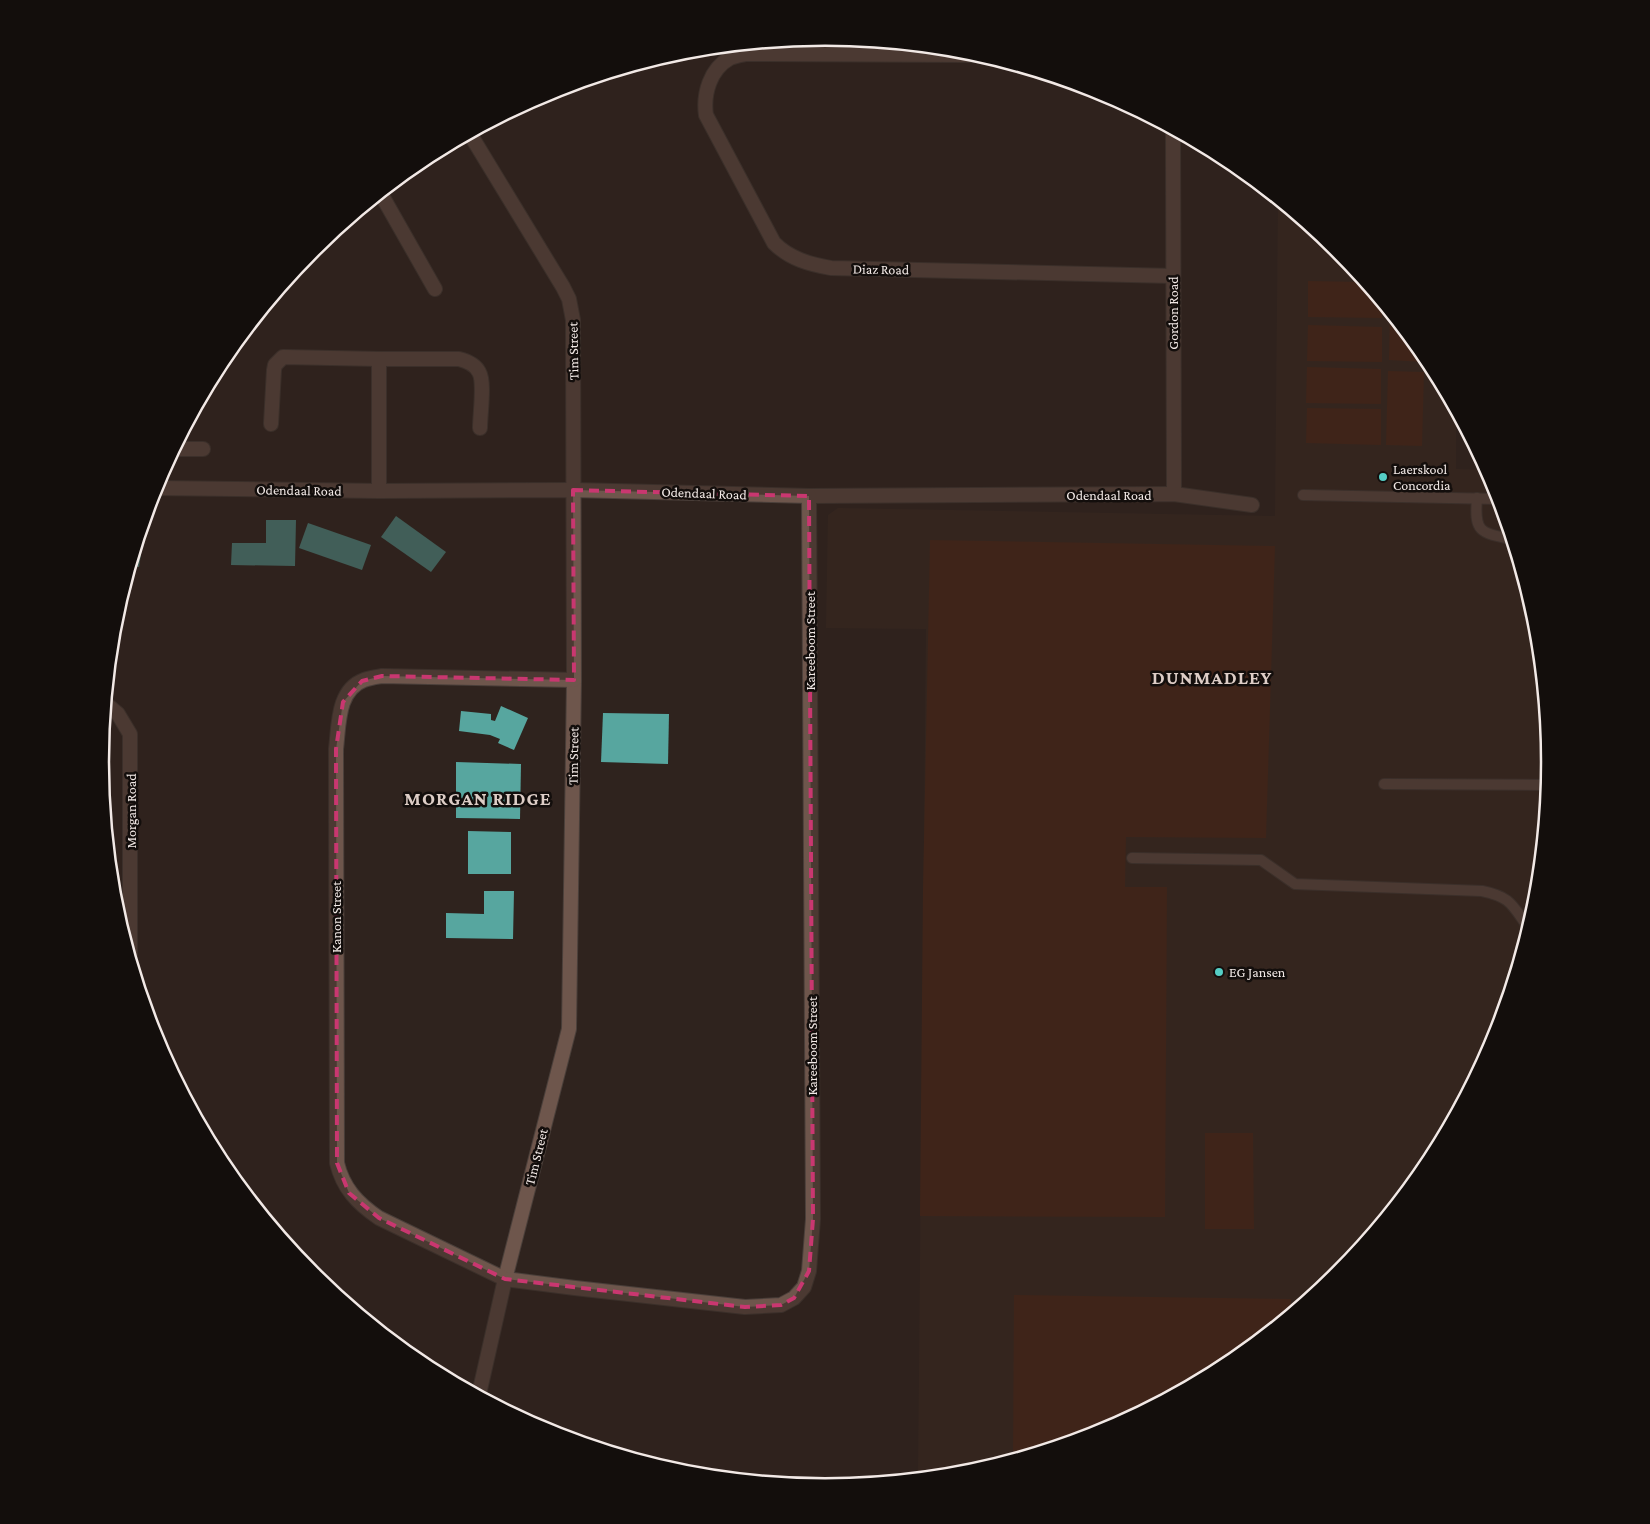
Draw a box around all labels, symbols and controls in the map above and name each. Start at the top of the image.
street label: Diaz Road [853,261,910,278]
street label: Gordon Road [1165,276,1181,350]
street label: Tim Street [564,322,582,380]
place label: Laerskool Concordia [1393,461,1451,493]
marker: Laerskool Concordia [1377,471,1389,483]
street label: Odendaal Road [256,481,342,499]
street label: Odendaal Road [661,484,748,503]
street label: Odendaal Road [1066,487,1152,503]
street label: Kareeboom Street [802,591,818,691]
district label: DUNMADLEY [1152,667,1272,688]
street label: Tim Street [564,727,582,785]
street label: Morgan Road [123,773,139,849]
district label: MORGAN RIDGE [404,788,552,809]
street label: Kanon Street [328,881,344,953]
place label: EG Jansen [1229,964,1286,980]
marker: EG Jansen [1213,966,1225,978]
street label: Kareeboom Street [804,996,820,1096]
street label: Tim Street [521,1127,551,1187]

